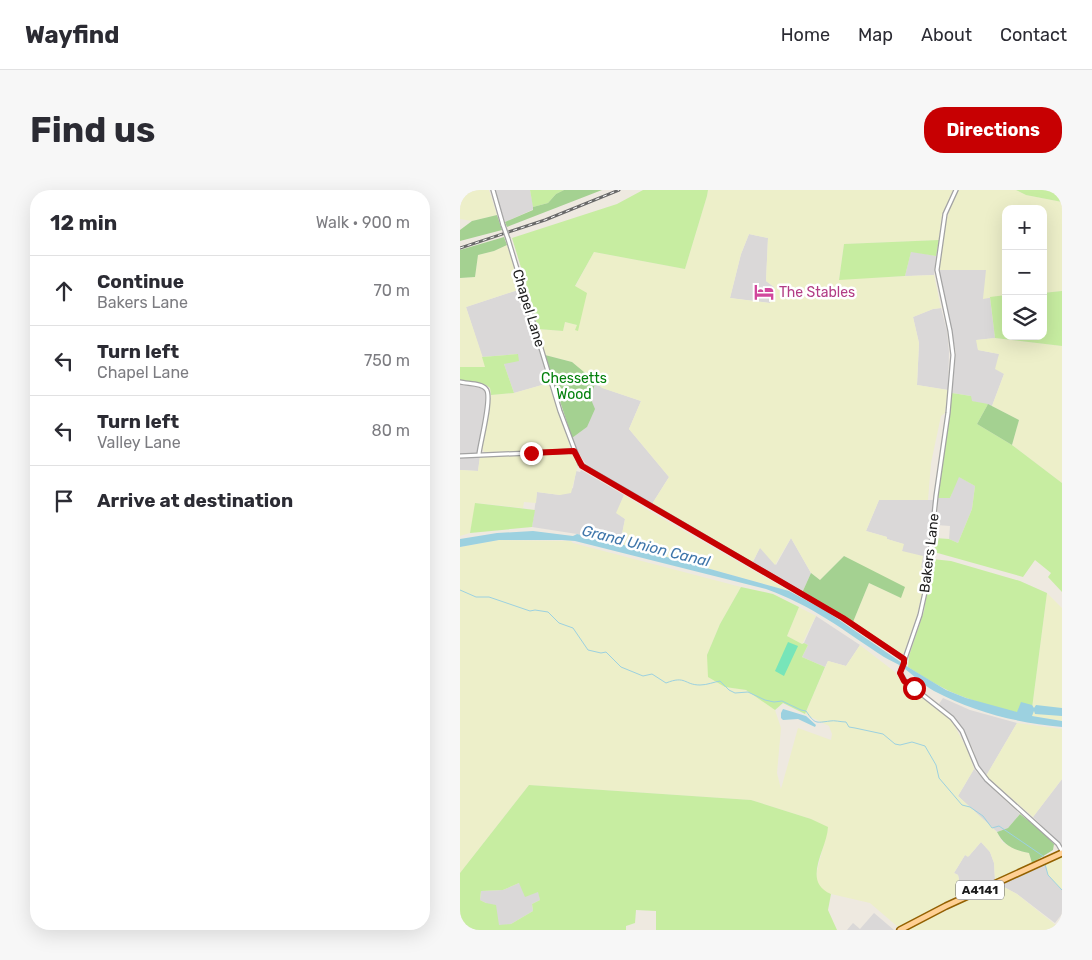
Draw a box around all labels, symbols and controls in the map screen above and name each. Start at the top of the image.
text: Wayfind [25,21,119,49]
text: Home [781,24,830,46]
text: Map [858,24,893,46]
text: About [921,24,972,46]
text: Contact [1000,24,1067,46]
button: Directions [924,107,1062,153]
text: Find us [30,109,155,151]
map controls [1002,205,1047,340]
button: + [1002,205,1047,250]
text: 12 min [50,210,117,235]
text: Walk · 900 m [316,213,410,232]
button: − [1002,250,1047,295]
street label: Chapel Lane [509,267,548,349]
text: Continue [97,270,184,293]
icon: ahead [50,277,78,305]
text: 70 m [373,281,410,300]
hotel icon: The Stables [753,281,775,303]
place label: The Stables [779,284,855,301]
text: Bakers Lane [97,293,188,312]
button: layers [1002,295,1047,340]
text: Turn left [97,340,179,363]
icon: left [50,347,78,375]
text: 750 m [364,351,410,370]
text: Chapel Lane [97,363,189,382]
park label: Chessetts Wood [541,370,607,403]
text: Turn left [97,410,179,433]
icon: left [50,417,78,445]
text: 80 m [372,421,410,440]
text: Valley Lane [97,433,181,452]
route end [520,442,543,465]
icon: arrive [50,487,78,515]
text: Arrive at destination [97,489,293,512]
street label: Bakers Lane [916,512,943,594]
water label: Grand Union Canal [580,521,712,571]
route start [903,677,926,700]
road number: A4141 [956,880,1004,900]

